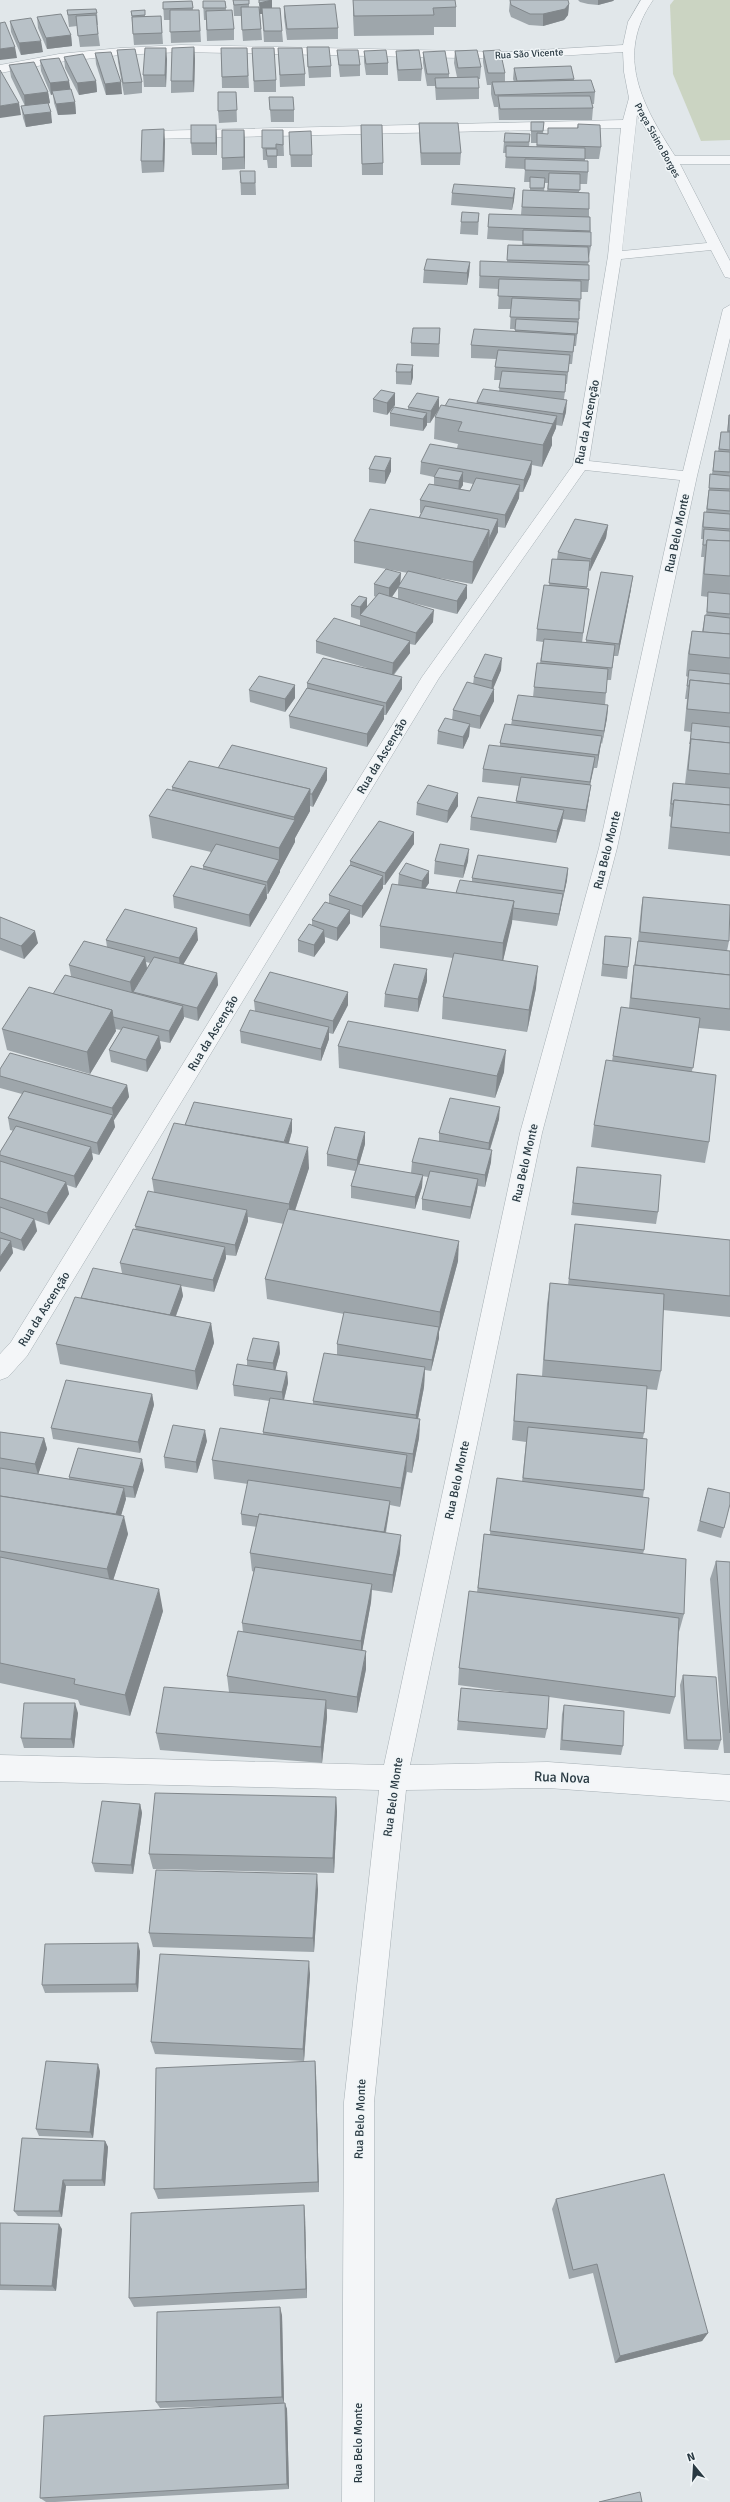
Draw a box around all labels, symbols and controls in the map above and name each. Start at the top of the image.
street label: Rua São Vicente [495,46,564,62]
street label: Praça Sisino Borges [632,101,683,181]
street label: Rua da Ascenção [572,378,603,466]
street label: Rua Belo Monte [662,492,693,574]
street label: Rua da Ascenção [354,716,411,797]
street label: Rua Belo Monte [590,809,624,891]
street label: Rua da Ascenção [185,993,242,1074]
street label: Rua Belo Monte [509,1122,542,1204]
street label: Rua da Ascenção [15,1269,74,1350]
street label: Rua Belo Monte [442,1439,473,1521]
street label: Rua Belo Monte [380,1756,407,1838]
street label: Rua Nova [534,1768,590,1787]
street label: Rua Belo Monte [352,2079,369,2159]
street label: Rua Belo Monte [351,2403,366,2483]
north arrow [674,2446,714,2486]
text: N [685,2450,697,2464]

